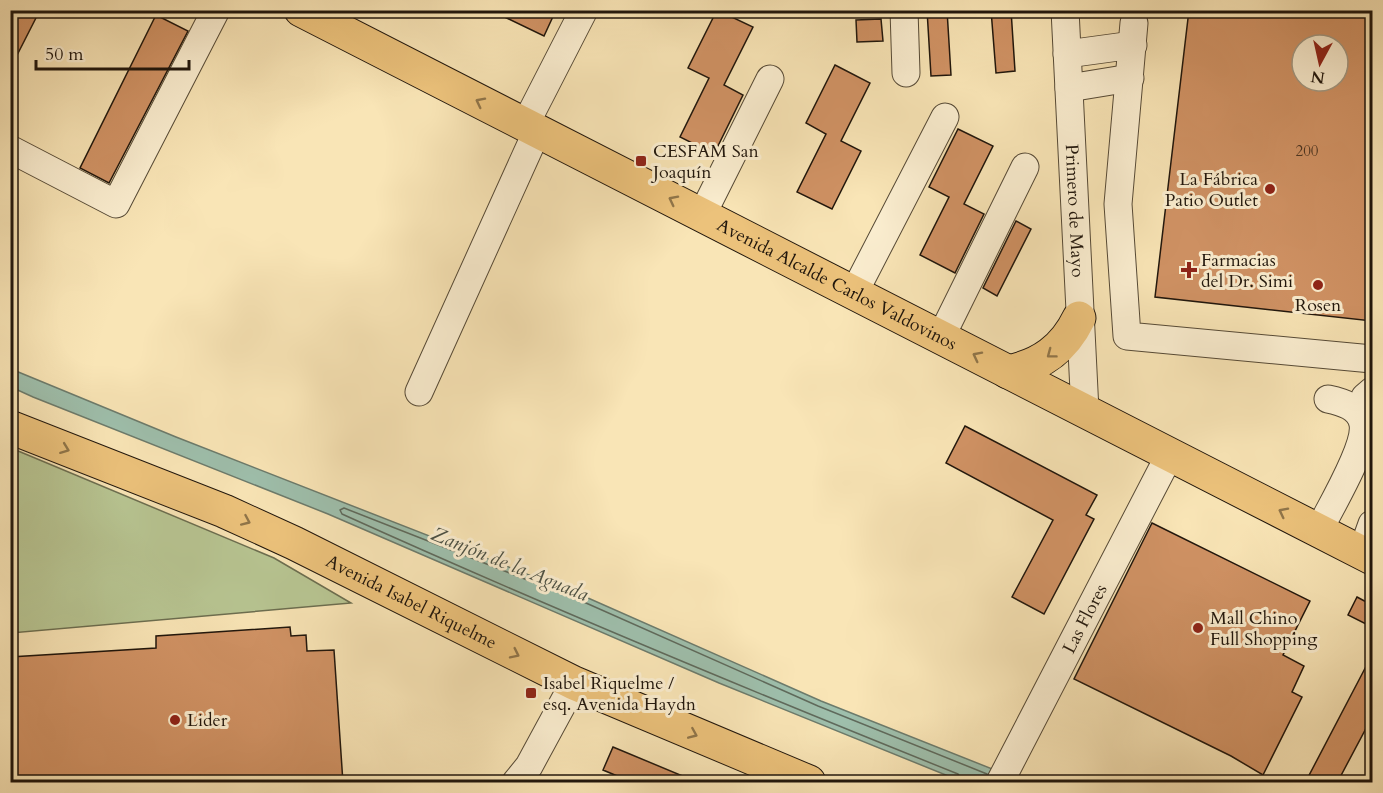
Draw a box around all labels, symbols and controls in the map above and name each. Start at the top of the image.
scale bar [36,33,189,71]
north arrow [1290,33,1350,93]
text: 50 m [45,42,84,67]
text: N [1310,65,1326,89]
one-way arrow [476,98,487,109]
place label: CESFAM San Joaquín [650,139,760,185]
house number: 200 [1295,141,1319,161]
street label: Primero de Mayo [1059,143,1091,278]
marker: CESFAM San Joaquín [634,154,648,168]
place label: La Fábrica Patio Outlet [1165,167,1258,213]
marker: La Fábrica Patio Outlet [1263,182,1277,196]
one-way arrow [668,196,679,208]
street label: Avenida Alcalde Carlos Valdovinos [713,212,961,356]
place label: Farmacias del Dr. Simi [1201,248,1293,294]
marker: Farmacias del Dr. Simi [1182,263,1196,277]
marker: Rosen [1311,278,1325,292]
place label: Rosen [1295,293,1342,318]
one-way arrow [1046,347,1057,358]
one-way arrow [973,352,984,363]
one-way arrow [59,441,70,454]
one-way arrow [1279,508,1289,519]
one-way arrow [240,514,251,526]
water label: Zanjón de la Aguada [427,520,593,608]
street label: Avenida Isabel Riquelme [322,548,501,655]
street label: Las Flores [1056,580,1113,658]
place label: Mall Chino Full Shopping [1210,606,1318,652]
marker: Mall Chino Full Shopping [1191,621,1205,635]
one-way arrow [508,647,519,659]
place label: Isabel Riquelme / esq. Avenida Haydn [543,671,697,717]
marker: Isabel Riquelme / esq. Avenida Haydn [524,686,538,700]
place label: Lider [187,708,228,733]
marker: Lider [168,713,182,727]
one-way arrow [687,727,698,739]

